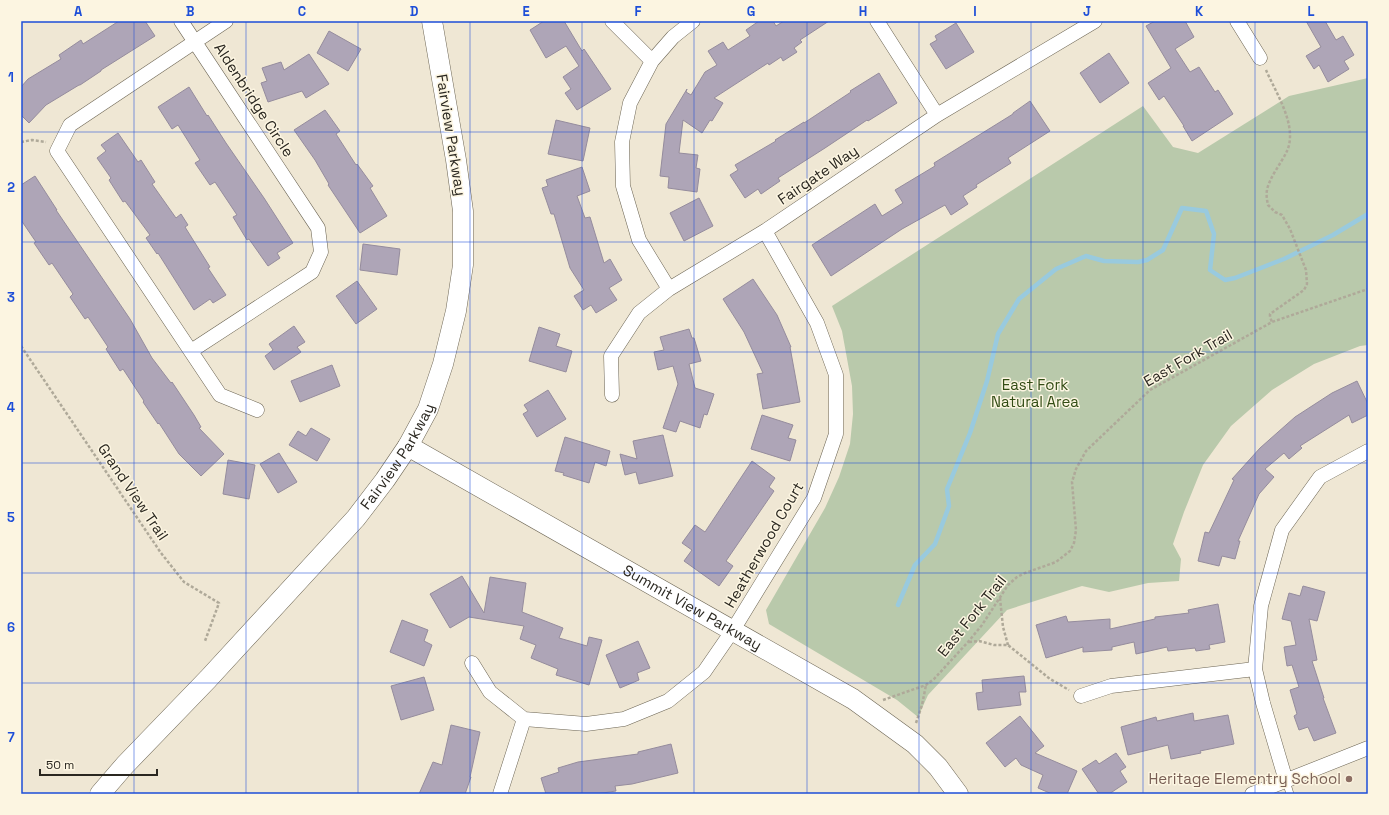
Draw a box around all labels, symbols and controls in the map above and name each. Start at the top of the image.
text: A [74,3,83,20]
text: B [186,3,195,20]
text: C [298,3,306,20]
text: D [410,3,419,20]
text: E [522,3,530,20]
text: F [635,3,642,20]
text: G [747,3,755,20]
text: H [859,3,867,20]
text: I [973,3,977,20]
text: J [1083,3,1091,20]
text: K [1195,3,1204,20]
text: L [1307,3,1315,20]
street label: Aldenbridge Circle [210,39,298,160]
text: 1 [8,69,14,86]
street label: Fairview Parkway [432,73,470,197]
street label: Fairgate Way [774,141,862,209]
text: 2 [7,179,15,196]
text: 3 [7,289,15,306]
street label: East Fork Trail [1140,325,1235,391]
park label: East Fork Natural Area [991,375,1079,411]
text: 4 [7,399,15,416]
street label: Fairview Parkway [356,401,438,513]
street label: Grand View Trail [94,440,173,544]
street label: Heatherwood Court [720,478,807,611]
text: 5 [7,509,15,526]
street label: Summit View Parkway [620,560,765,654]
street label: East Fork Trail [933,571,1010,660]
text: 6 [7,619,15,636]
text: 7 [7,729,15,746]
scale bar [40,751,157,777]
text: 50 m [46,757,74,773]
place label: Heritage Elementry School [1148,769,1341,788]
marker: Heritage Elementry School [1344,774,1354,784]

